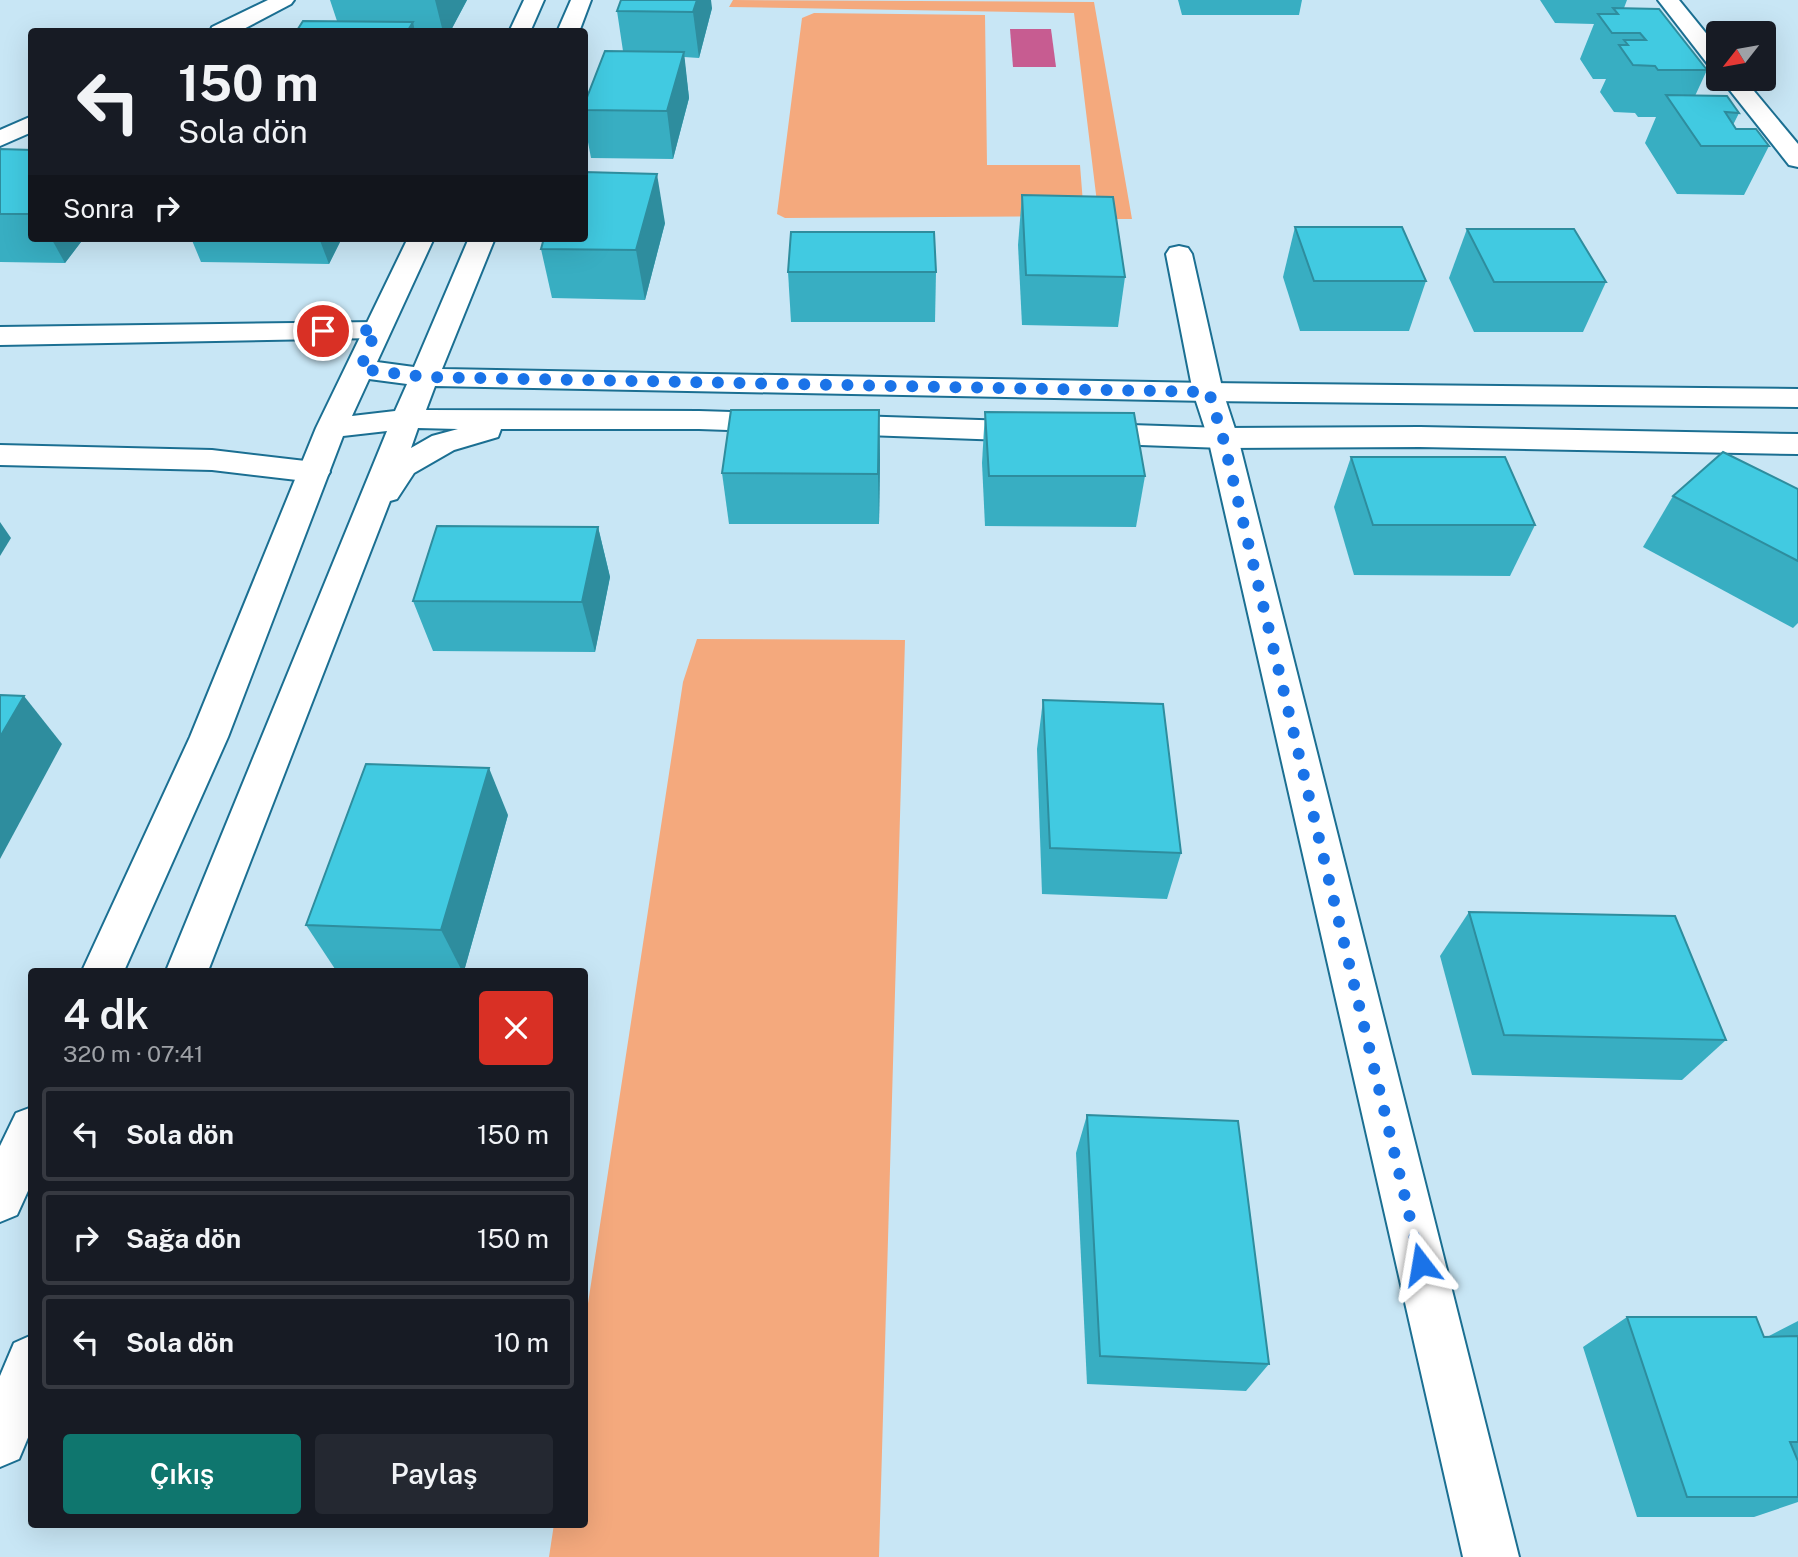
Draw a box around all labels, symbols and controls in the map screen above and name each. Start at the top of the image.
north arrow [1706,21,1776,91]
map controls [1706,21,1776,91]
text: 150 m [178,54,319,112]
icon: left [63,56,154,147]
text: Sola dön [178,113,308,150]
icon: right [148,189,186,227]
text: Sonra [63,193,134,224]
pin [293,301,353,361]
icon: arrive [304,312,342,350]
text: 4 dk [63,989,149,1038]
button: close [479,991,553,1065]
text: 320 m · 07:41 [63,1040,203,1067]
icon: left [67,1115,105,1153]
text: Sola dön [126,1119,234,1150]
text: 150 m [477,1119,549,1150]
icon: right [67,1219,105,1257]
text: Sağa dön [126,1223,241,1254]
text: 150 m [477,1223,549,1254]
position arrow [1384,1227,1458,1301]
icon: left [67,1323,105,1361]
text: Sola dön [126,1327,234,1358]
text: 10 m [494,1327,549,1358]
button: Çıkış [63,1434,301,1514]
button: Paylaş [315,1434,553,1514]

